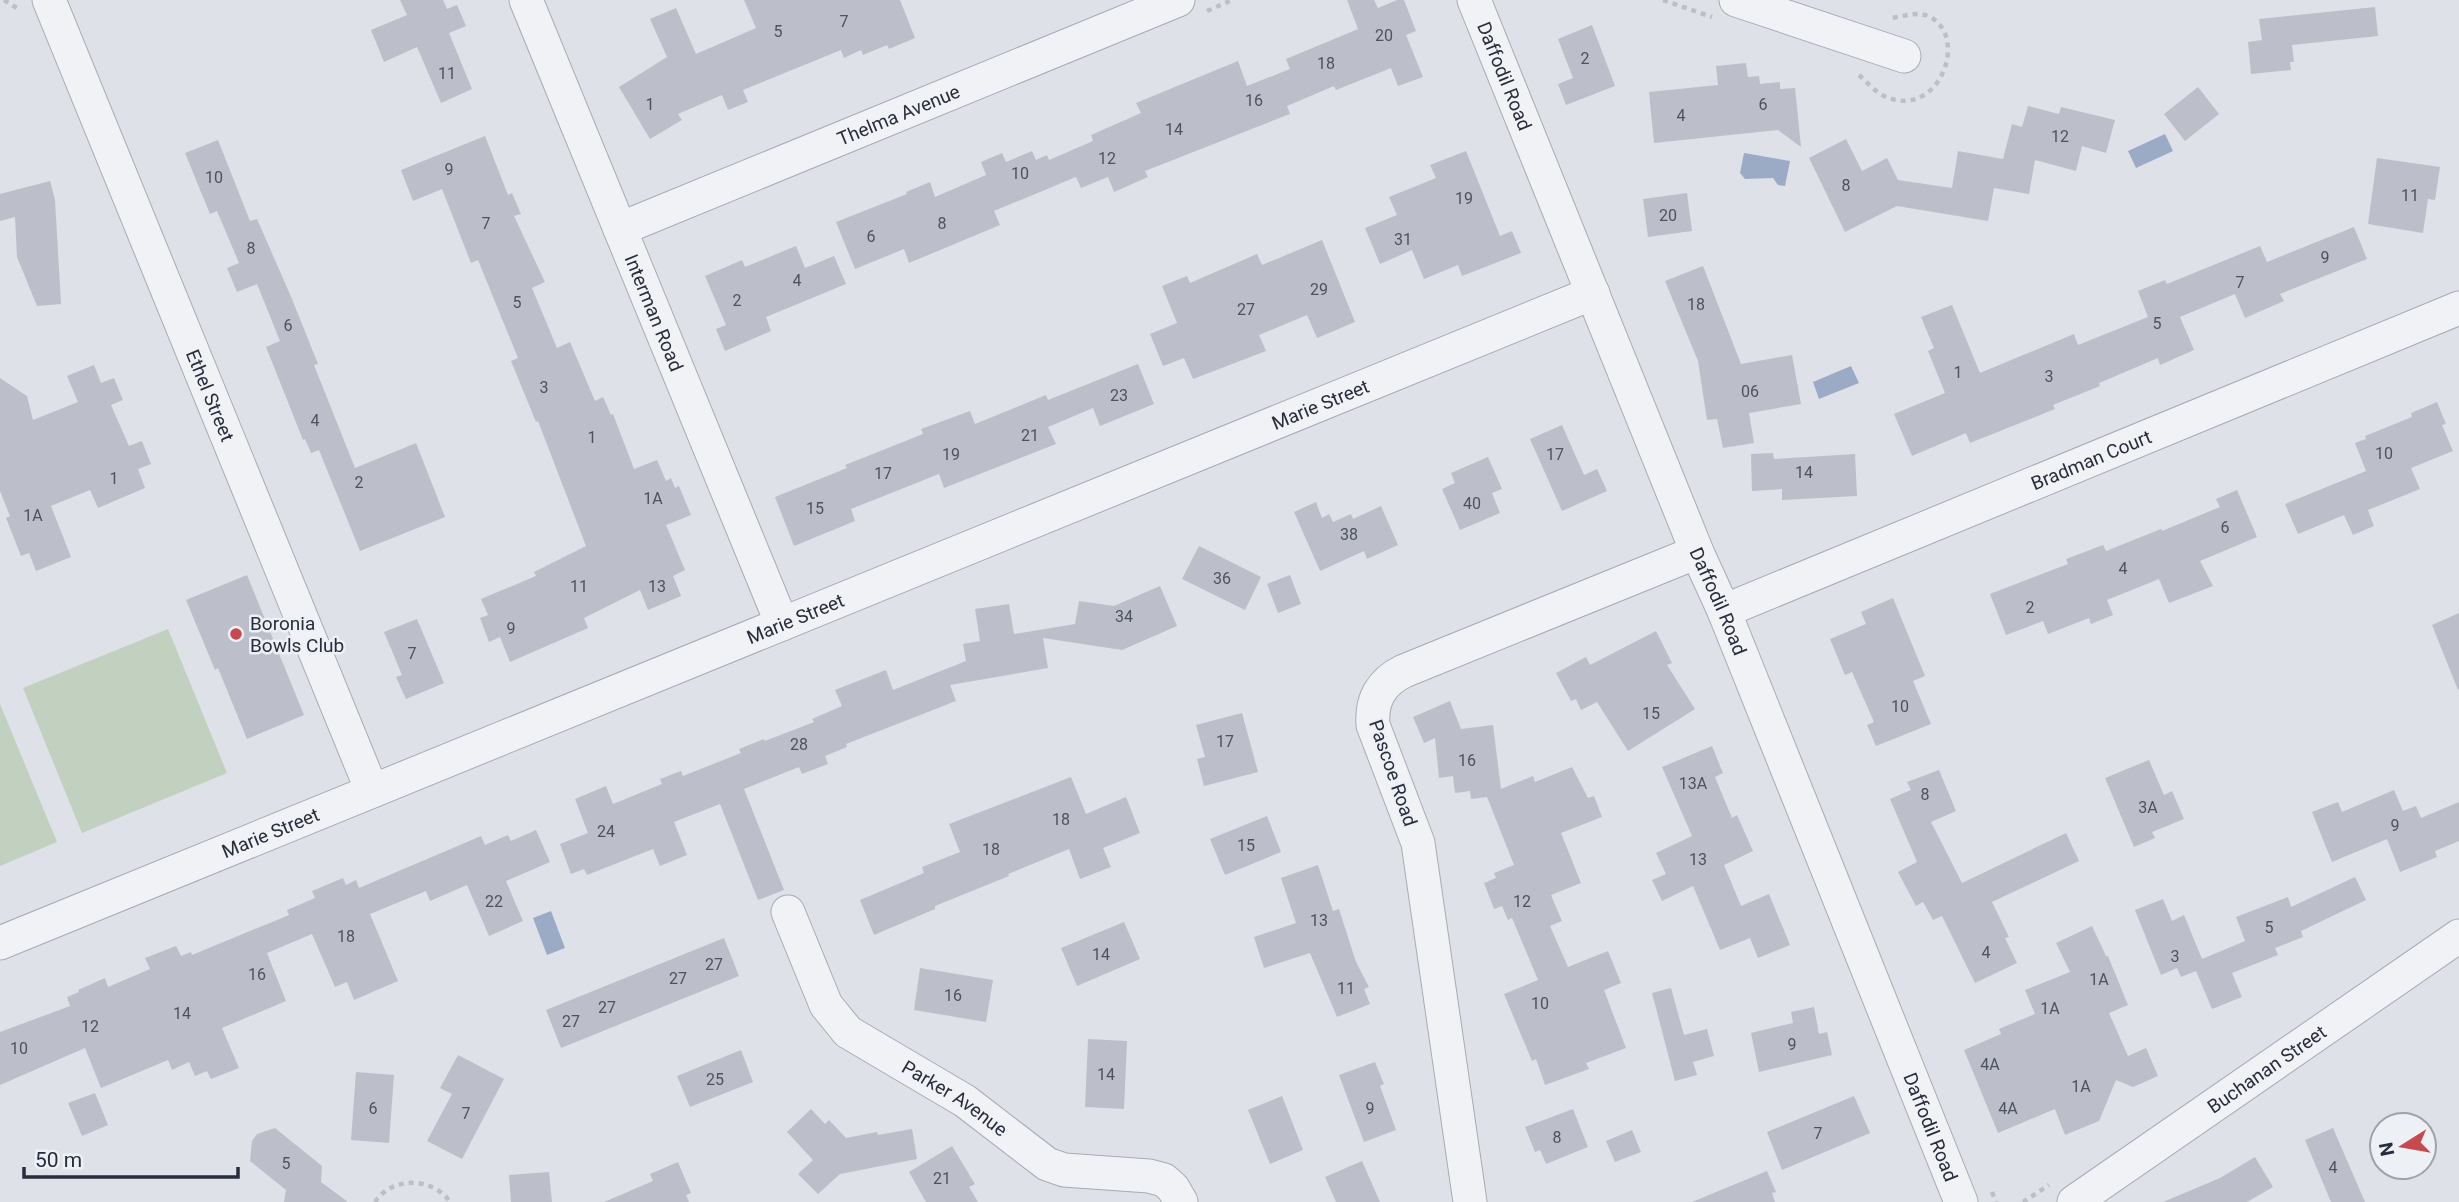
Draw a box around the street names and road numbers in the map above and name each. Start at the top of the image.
street label: Daffodil Road [1472,18,1537,134]
street label: Thelma Avenue [834,79,963,150]
street label: Interman Road [620,251,689,375]
street label: Ethel Street [181,346,239,445]
street label: Marie Street [1268,374,1372,434]
street label: Bradman Court [2027,425,2155,495]
street label: Daffodil Road [1685,544,1752,658]
street label: Marie Street [743,588,847,649]
street label: Pascoe Road [1364,717,1422,829]
street label: Marie Street [218,803,322,863]
street label: Buchanan Street [2203,1020,2330,1118]
street label: Parker Avenue [898,1055,1012,1141]
street label: Daffodil Road [1899,1069,1963,1185]

